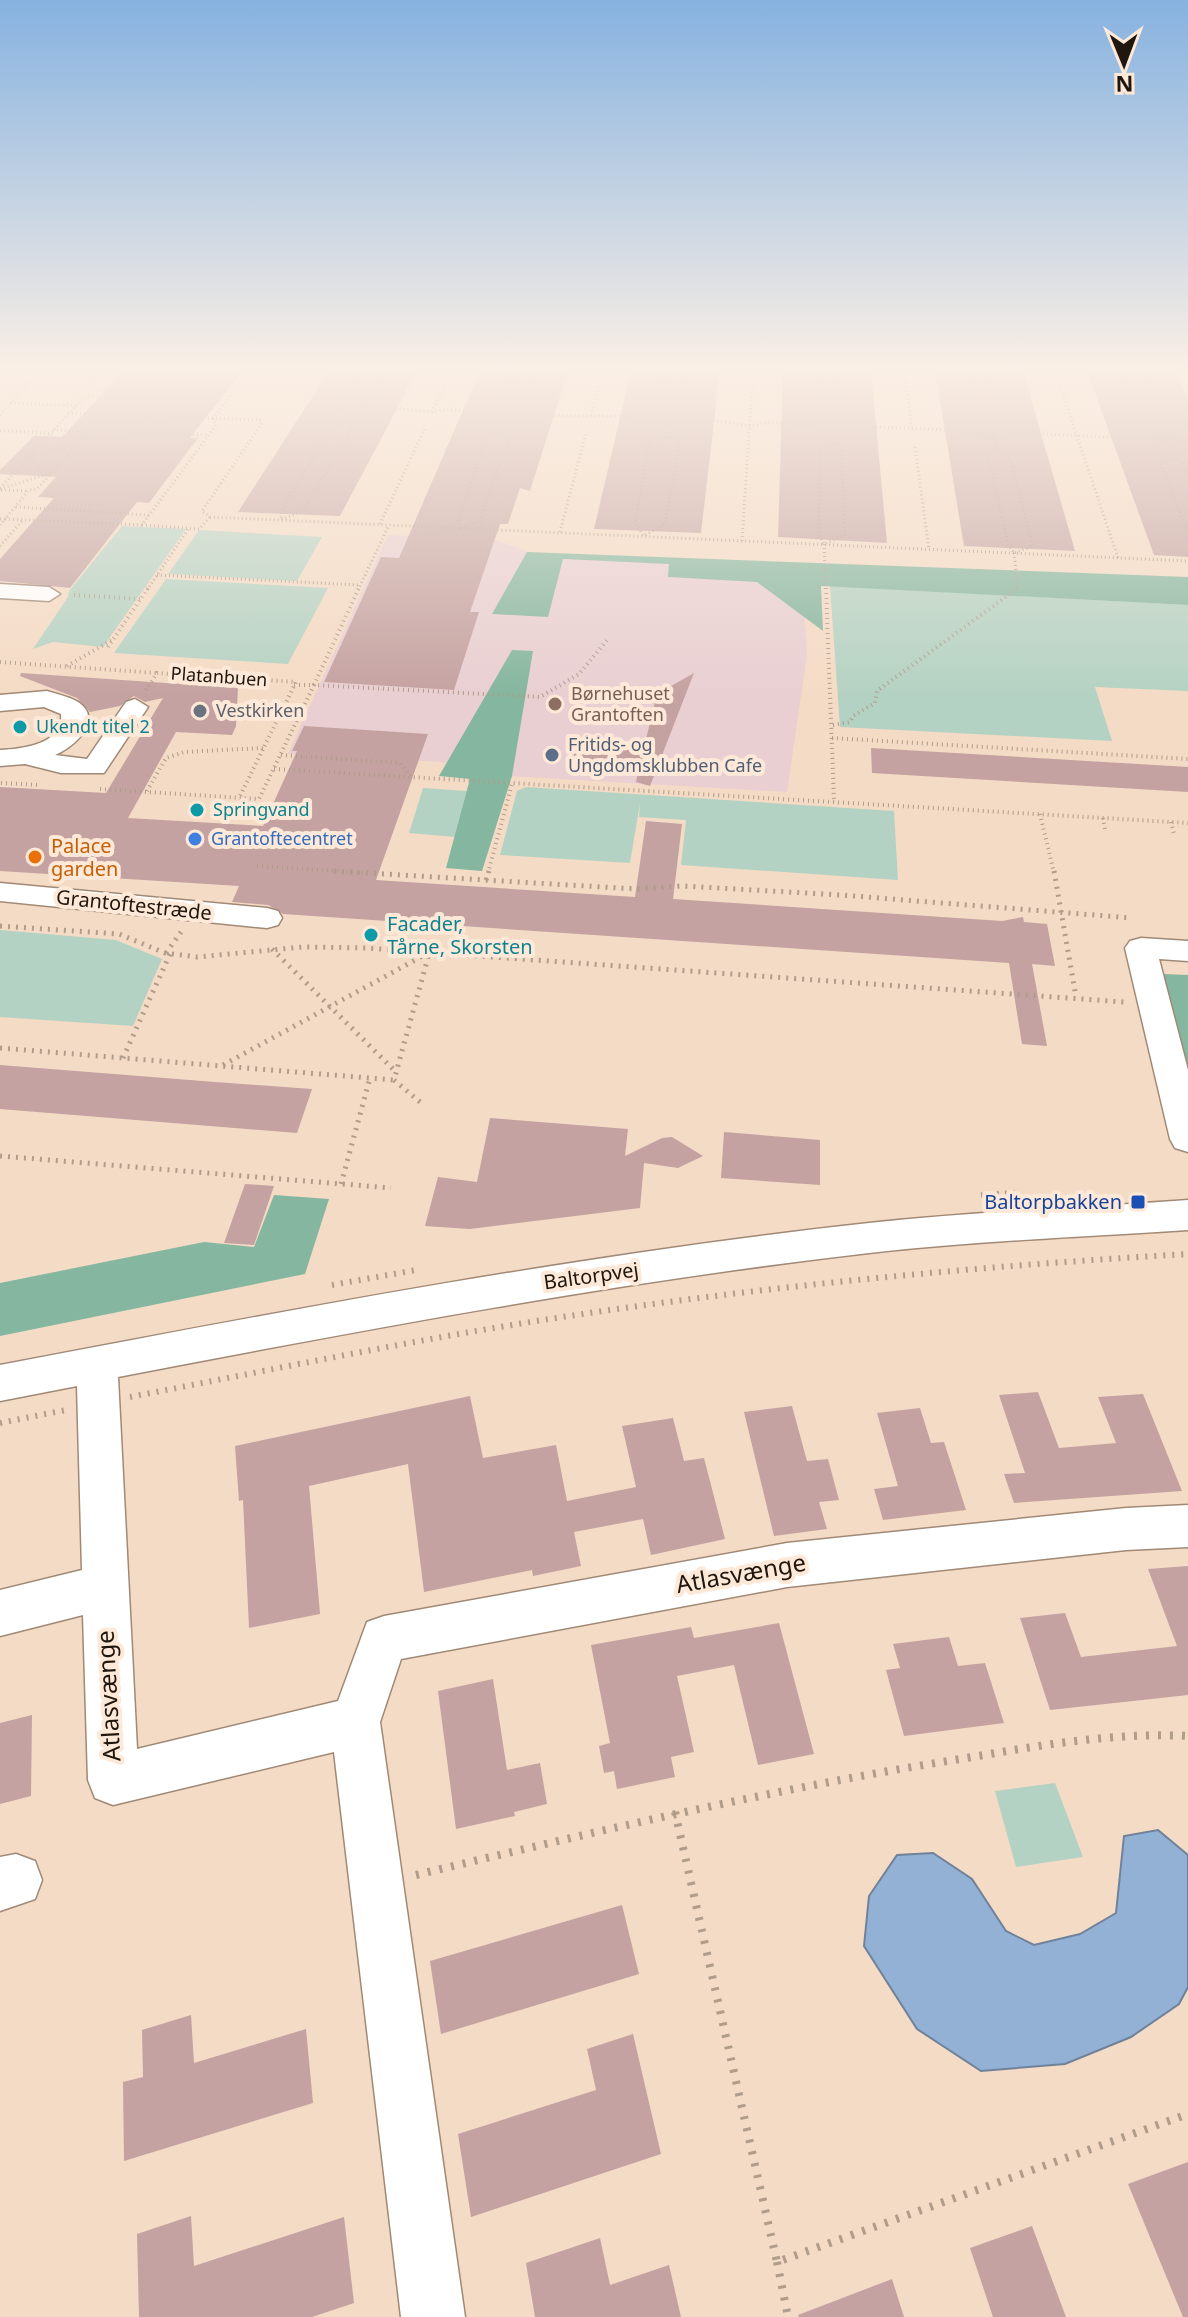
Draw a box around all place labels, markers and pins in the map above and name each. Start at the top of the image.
place label: Børnehuset Grantoften [571,681,670,726]
marker: Børnehuset Grantoften [546,695,564,713]
place label: Vestkirken [216,698,304,722]
marker: Vestkirken [191,702,209,720]
place label: Ukendt titel 2 [36,714,150,738]
marker: Ukendt titel 2 [11,718,29,736]
place label: Fritids- og Ungdomsklubben Cafe [568,732,762,777]
marker: Fritids- og Ungdomsklubben Cafe [543,746,561,764]
place label: Springvand [213,797,310,821]
marker: Springvand [188,801,206,819]
place label: Grantoftecentret [211,826,353,850]
marker: Grantoftecentret [186,830,204,848]
place label: Palace garden [51,832,118,882]
marker: Palace garden [26,848,44,866]
place label: Facader, Tårne, Skorsten [387,910,533,960]
marker: Facader, Tårne, Skorsten [362,926,380,944]
place label: Baltorpbakken [984,1188,1122,1215]
marker: Baltorpbakken [1129,1193,1147,1211]

